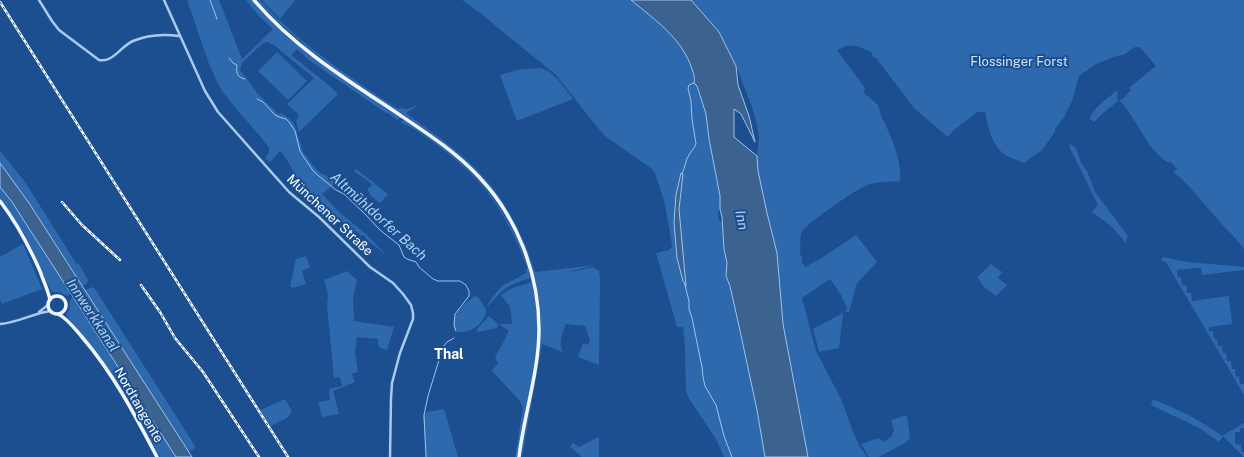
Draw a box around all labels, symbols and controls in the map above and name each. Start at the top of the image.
park label: Flossinger Forst [970,54,1068,69]
water label: Altmühldorfer Bach [328,169,430,263]
street label: Münchener Straße [284,171,376,259]
water label: Inn [732,209,752,231]
water label: Innwerkkanal [63,275,123,355]
district label: Thal [434,346,464,362]
street label: Nordtangente [111,365,167,445]

